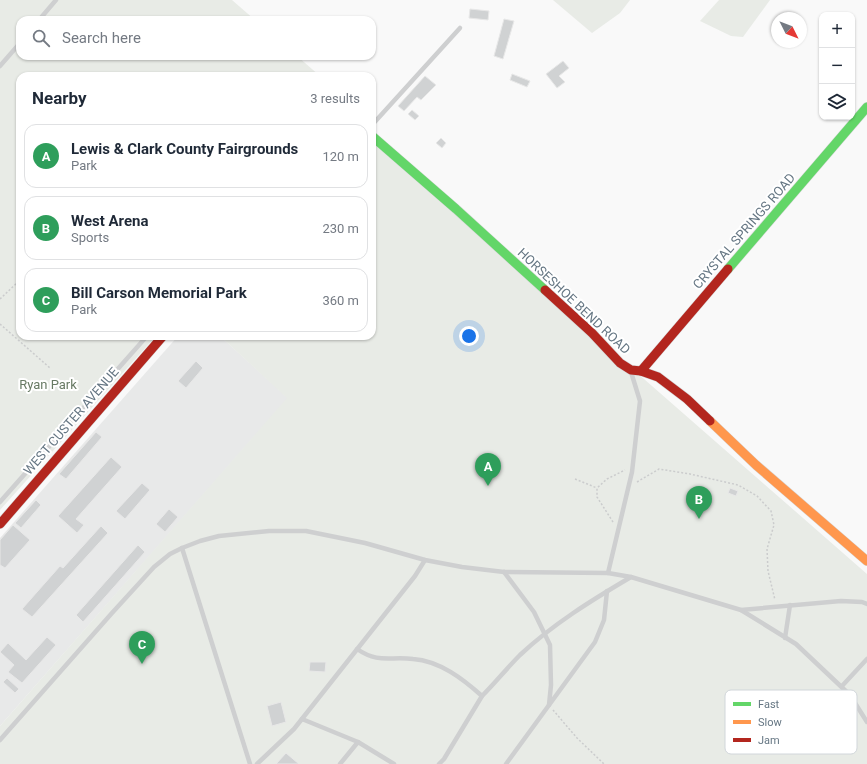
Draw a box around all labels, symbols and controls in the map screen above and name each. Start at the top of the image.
north arrow [771,12,807,48]
map controls [819,12,855,120]
button: + [819,12,855,48]
search box [16,16,376,60]
icon: search [30,27,52,49]
text: Search here [62,29,141,47]
button: − [819,48,855,84]
button: layers [819,84,855,120]
text: Nearby [32,88,87,108]
text: 3 results [310,91,360,106]
text: Lewis & Clark County Fairgrounds [71,140,298,158]
text: A [42,149,50,164]
text: 120 m [322,149,359,164]
text: Park [71,158,97,173]
street label: CRYSTAL SPRINGS ROAD [690,170,798,292]
text: West Arena [71,212,148,230]
text: B [42,221,50,236]
text: 230 m [322,221,359,236]
text: Sports [71,230,109,245]
street label: HORSESHOE BEND ROAD [515,245,633,357]
text: Bill Carson Memorial Park [71,284,247,302]
text: C [42,293,50,308]
text: 360 m [322,293,359,308]
text: Park [71,302,97,317]
your location [459,326,479,346]
street label: WEST CUSTER AVENUE [20,364,122,478]
park label: Ryan Park [19,377,77,392]
pin: A [475,453,501,486]
pin: B [686,486,712,519]
pin: C [129,631,155,664]
legend [725,690,857,754]
text: Fast [758,698,780,711]
text: Slow [758,716,782,729]
text: Jam [758,734,780,747]

